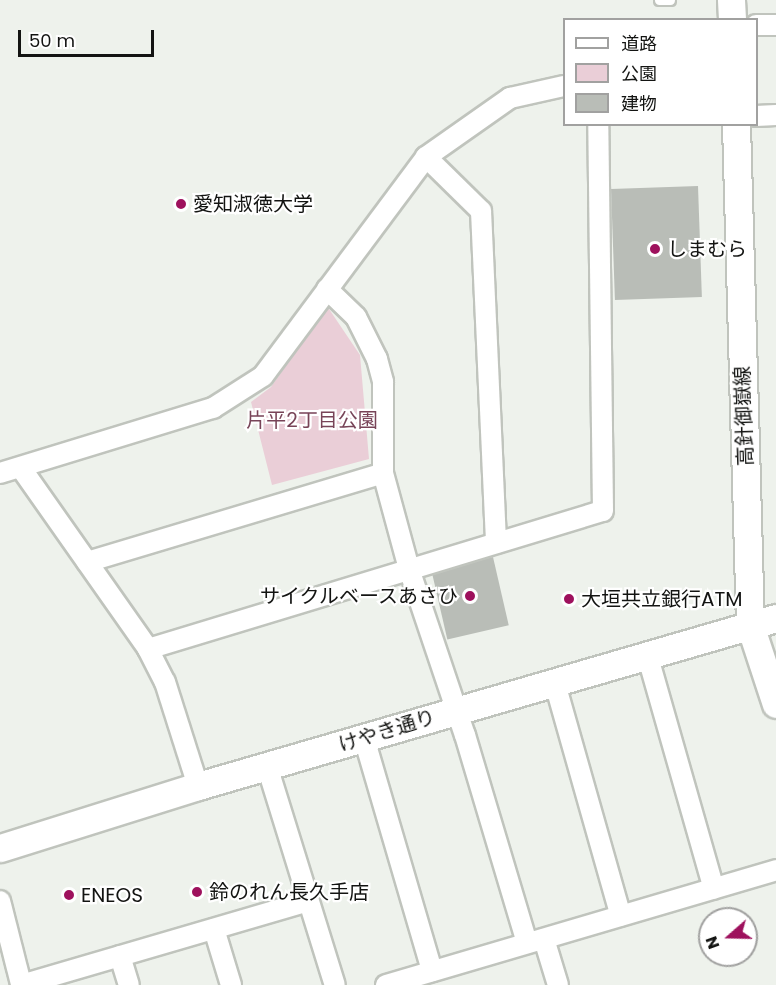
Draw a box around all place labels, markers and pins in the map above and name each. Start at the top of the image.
place label: 愛知淑徳大学 [193,192,313,216]
marker: 愛知淑徳大学 [174,197,188,211]
place label: しまむら [667,237,747,261]
marker: しまむら [648,242,662,256]
place label: サイクルベースあさひ [258,584,458,608]
place label: 大垣共立銀行ATM [581,587,743,611]
marker: サイクルベースあさひ [463,589,477,603]
marker: 大垣共立銀行ATM [562,592,576,606]
place label: 鈴のれん長久手店 [209,880,369,904]
place label: ENEOS [81,883,143,907]
marker: 鈴のれん長久手店 [190,885,204,899]
marker: ENEOS [62,888,76,902]

